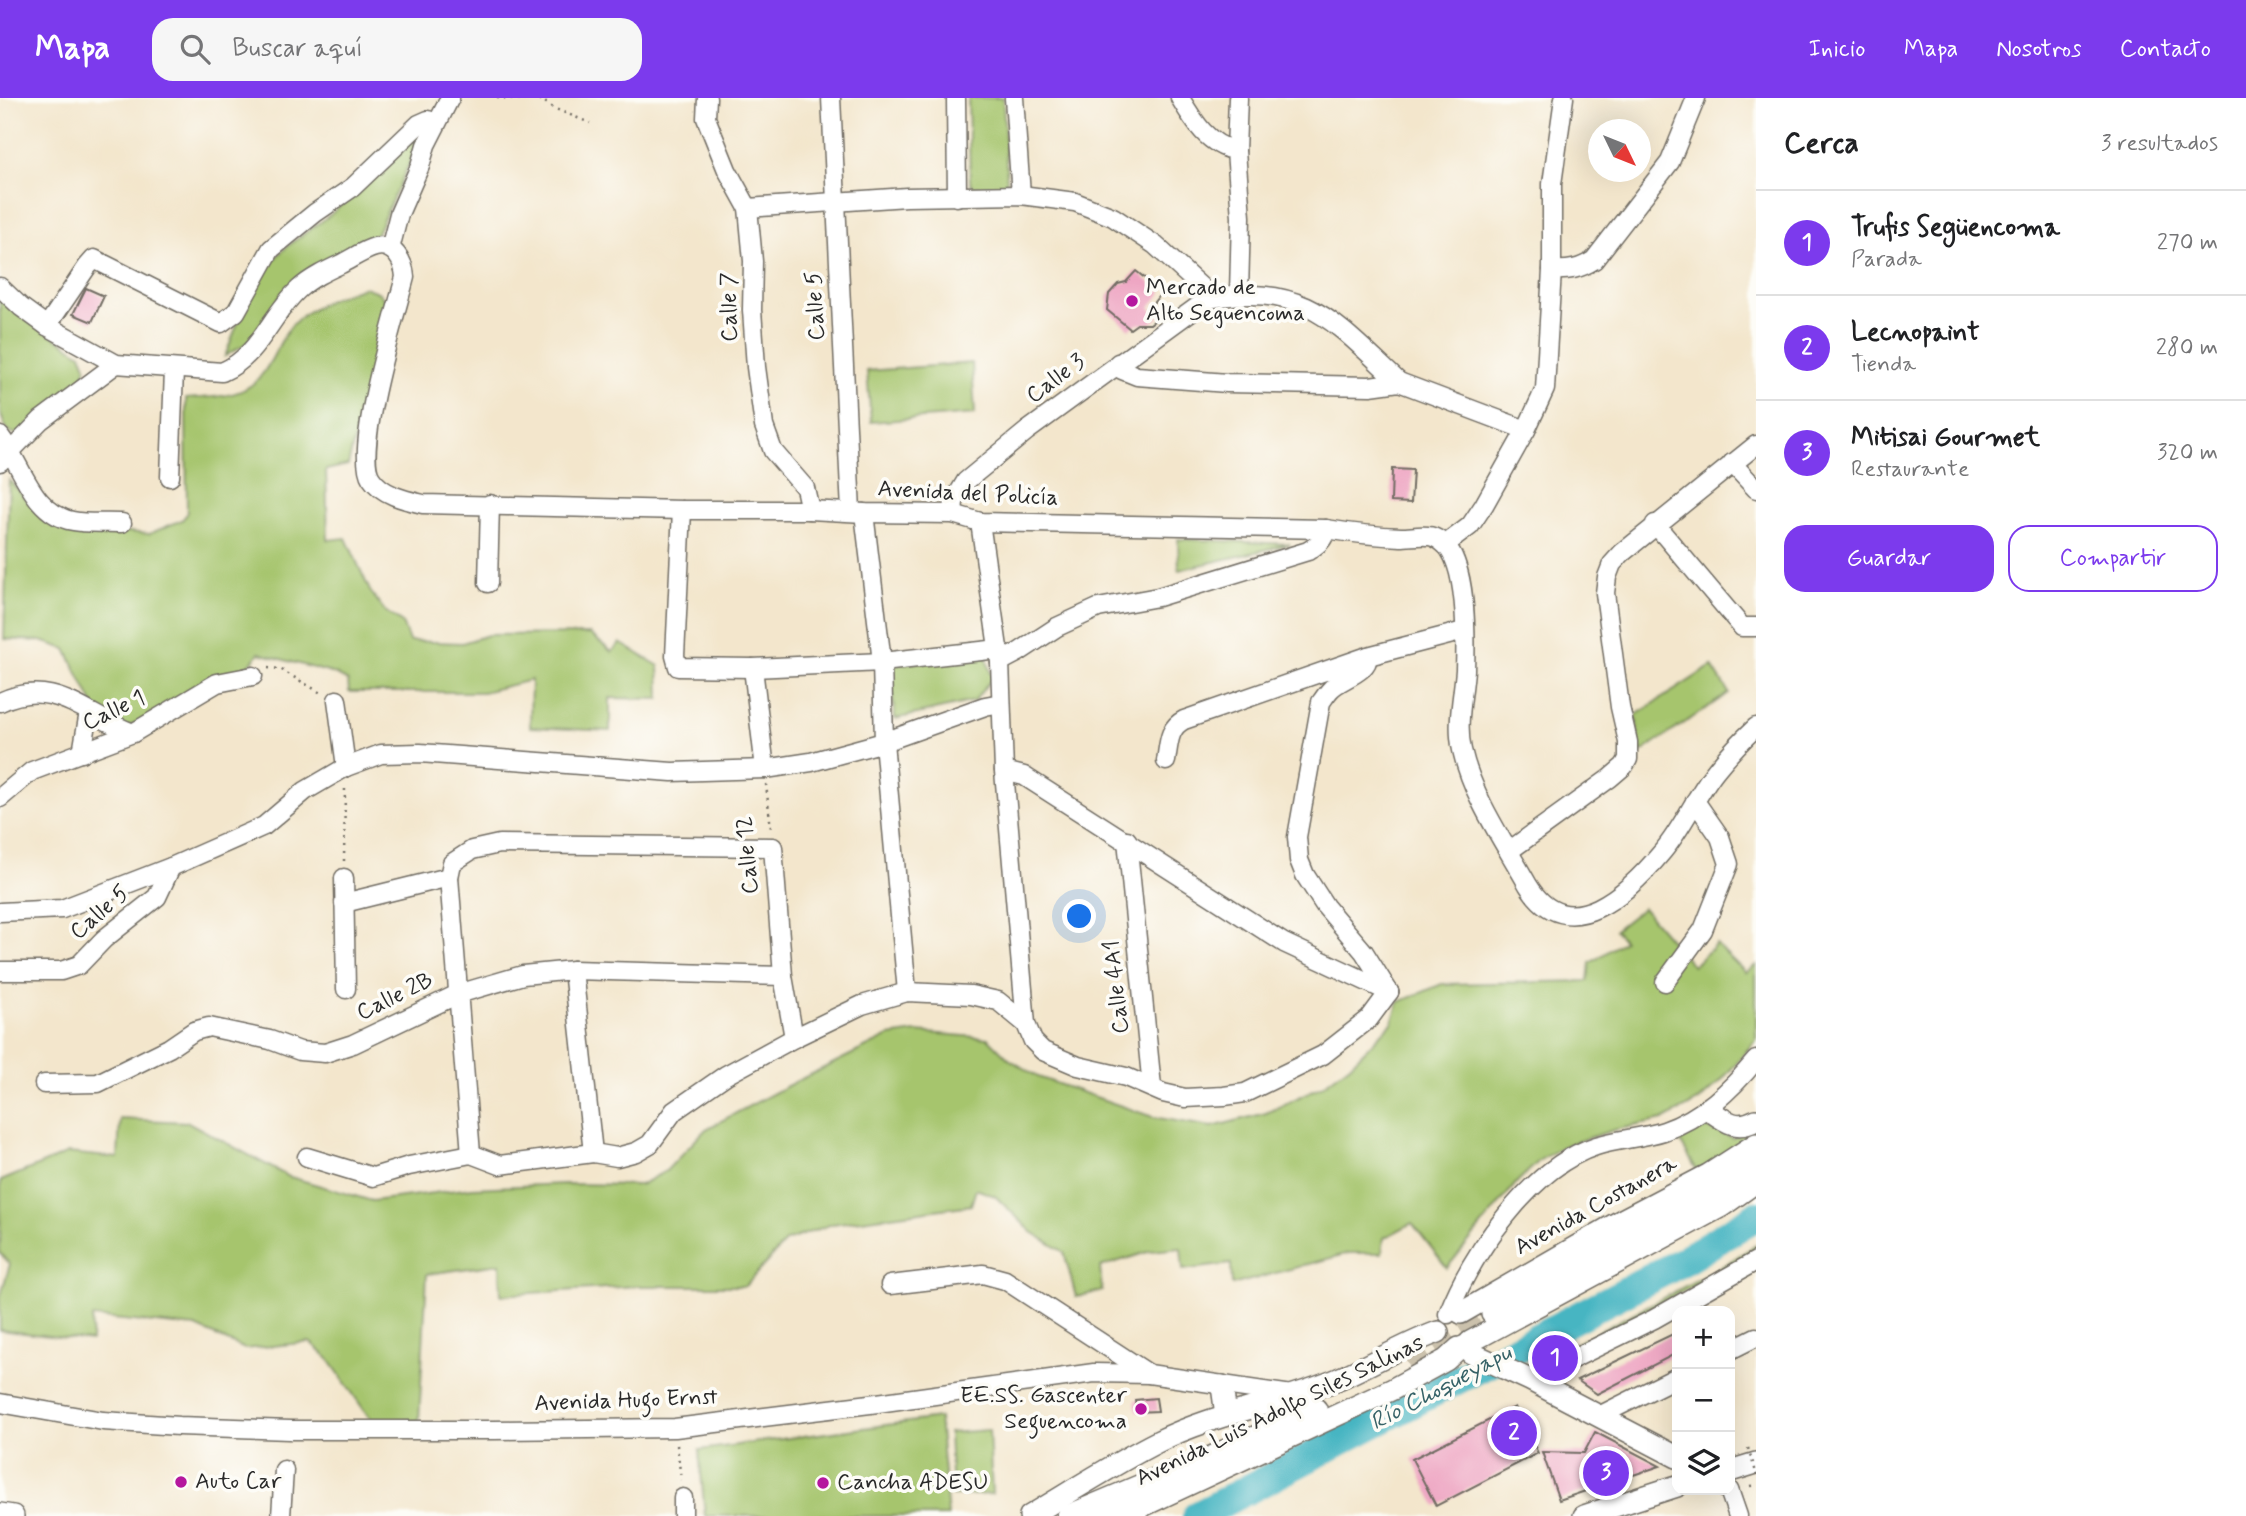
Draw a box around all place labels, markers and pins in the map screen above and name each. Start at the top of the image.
place label: Mercado de Alto Seguencoma [1146,273,1305,329]
marker: Mercado de Alto Seguencoma [1124,293,1140,309]
pin: 1 [1532,1332,1578,1384]
place label: EE.SS. Gascenter Seguencoma [960,1381,1127,1439]
marker: EE.SS. Gascenter Seguencoma [1133,1401,1149,1417]
pin: 2 [1491,1407,1537,1459]
pin: 3 [1583,1447,1629,1499]
place label: Auto Car [195,1467,282,1497]
place label: Cancha ADESU [837,1468,989,1498]
marker: Auto Car [173,1474,189,1490]
marker: Cancha ADESU [815,1475,831,1491]

